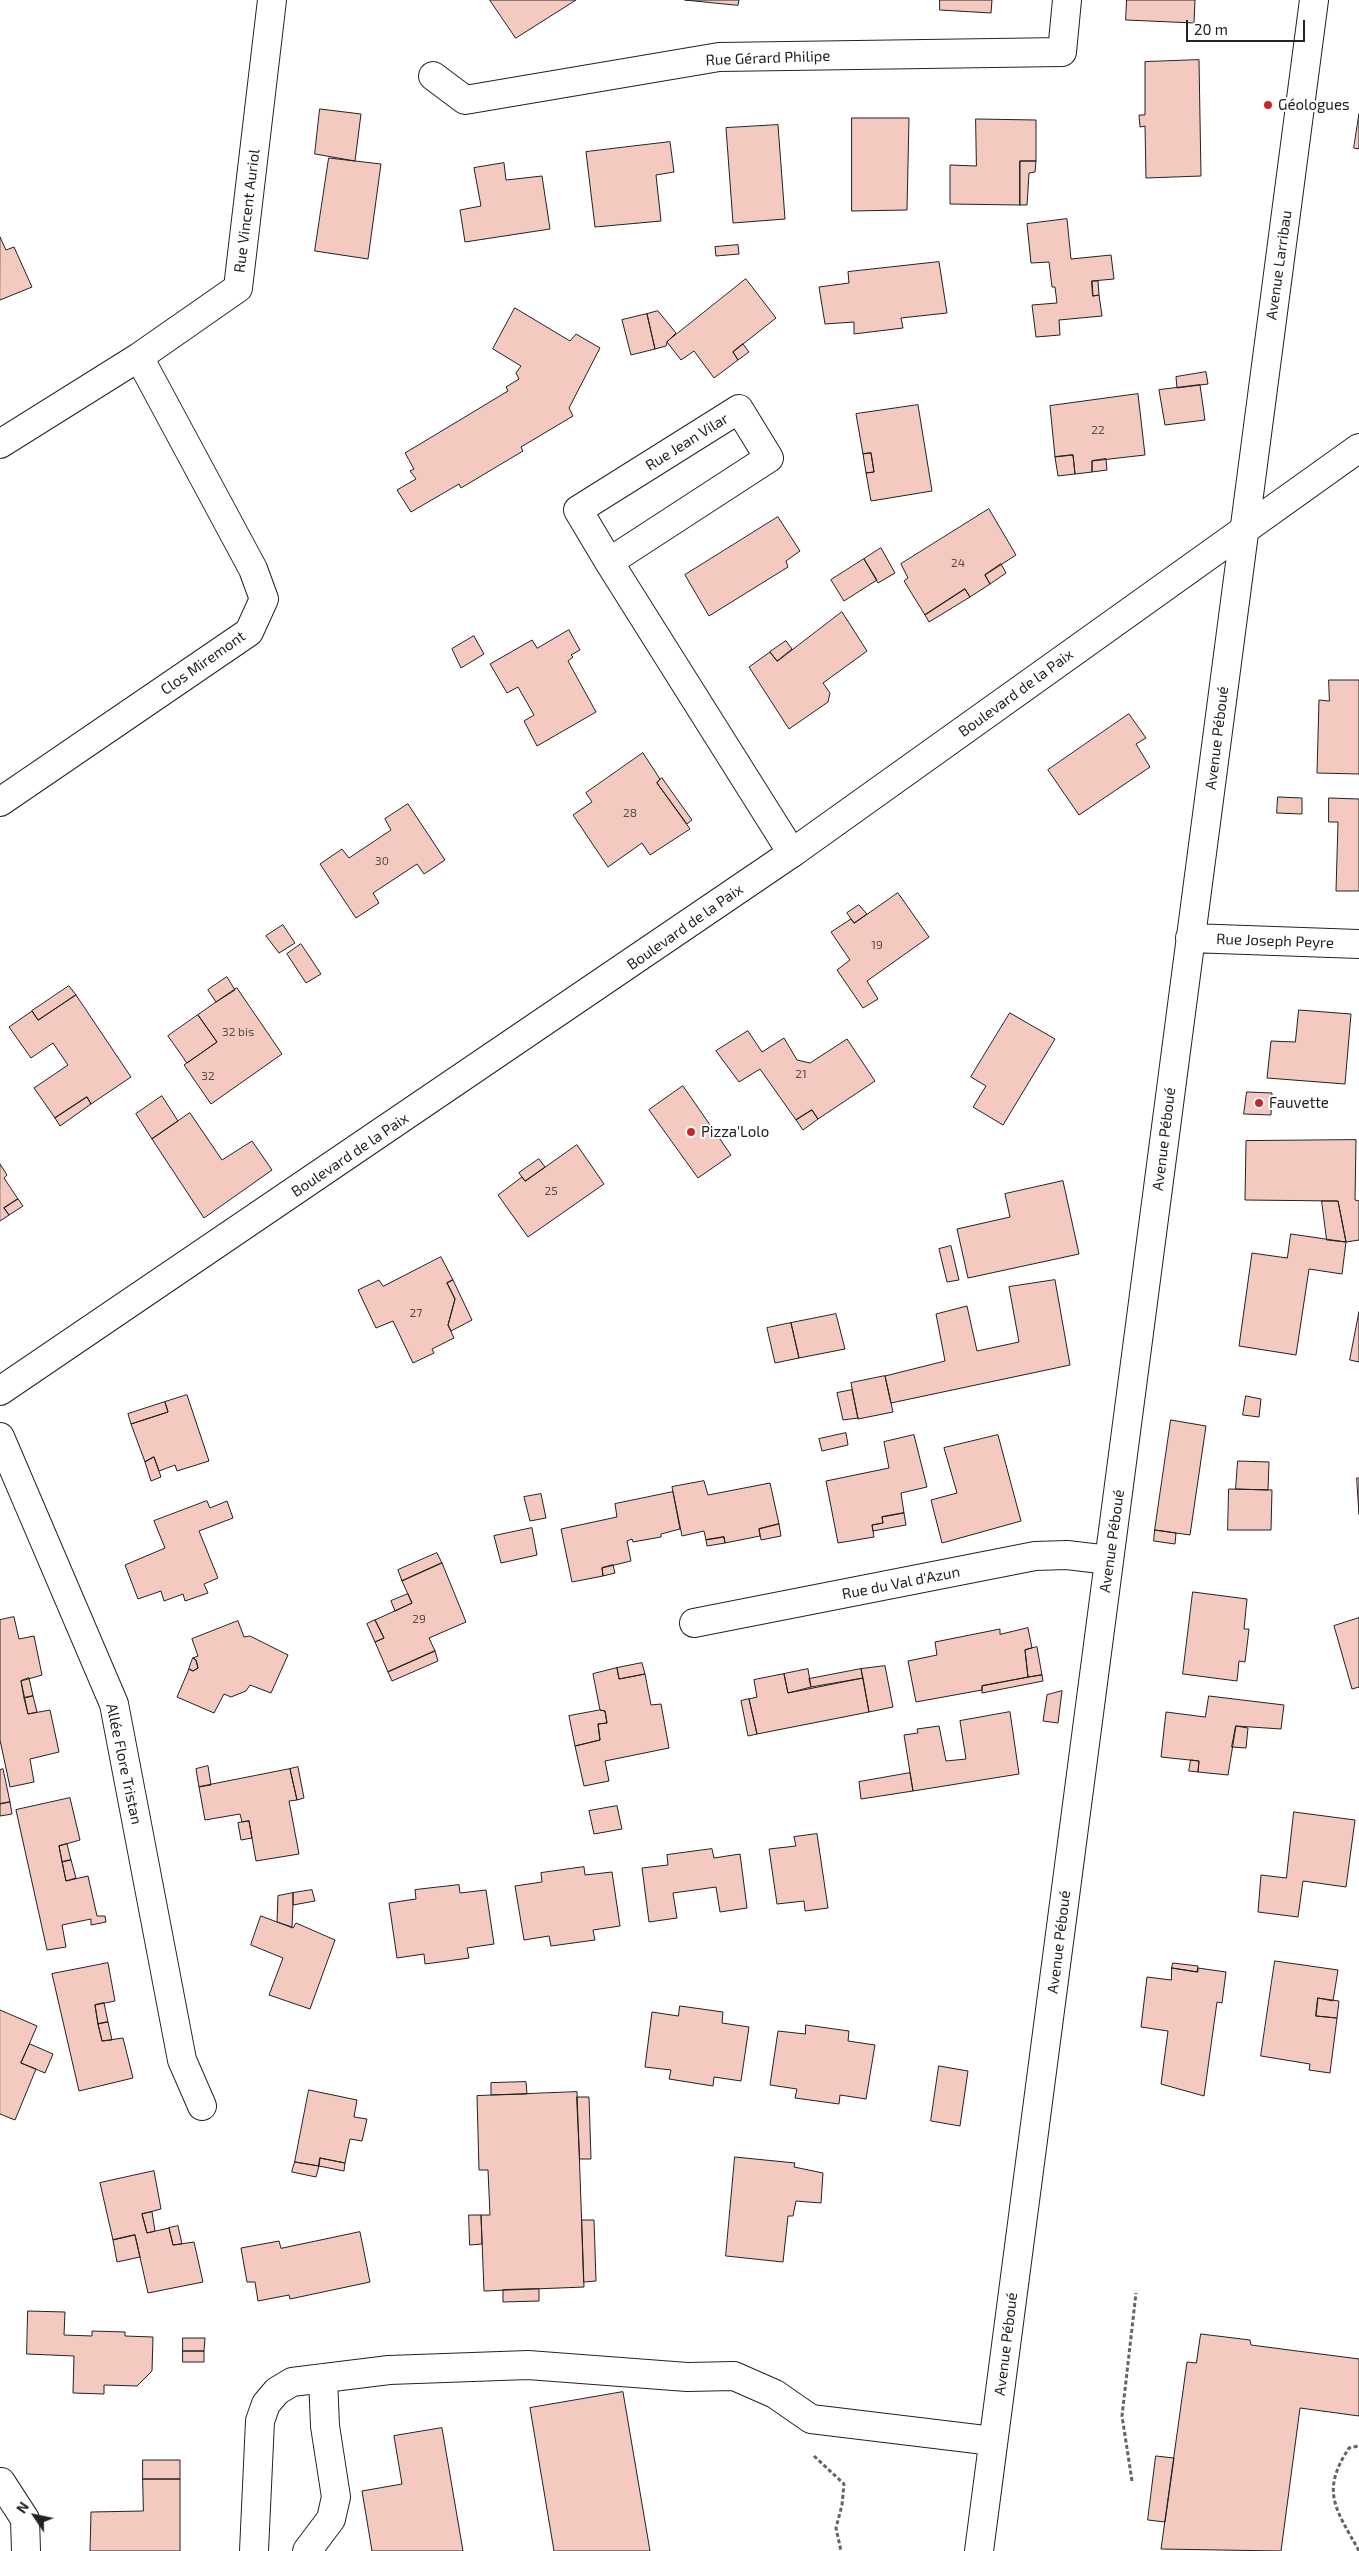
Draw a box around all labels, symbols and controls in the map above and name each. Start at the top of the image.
scale bar [1189,10,1308,42]
text: 20 m [1194,20,1228,38]
street label: Rue Gérard Philipe [705,47,831,69]
place label: Géologues [1278,96,1350,114]
marker: Géologues [1262,99,1274,111]
street label: Rue Vincent Auriol [230,148,264,274]
street label: Avenue Larribau [1262,209,1296,321]
street label: Rue Jean Vilar [642,409,732,475]
house number: 22 [1091,423,1105,437]
house number: 24 [951,556,965,570]
street label: Clos Miremont [157,627,249,699]
street label: Boulevard de la Paix [955,645,1077,741]
street label: Avenue Péboué [1202,685,1232,791]
house number: 28 [623,806,637,820]
house number: 30 [375,854,389,868]
street label: Boulevard de la Paix [624,880,746,974]
street label: Rue Joseph Peyre [1216,930,1334,952]
house number: 19 [871,938,883,952]
house number: 32 bis [222,1025,254,1039]
house number: 21 [795,1067,807,1081]
house number: 32 [201,1069,215,1083]
street label: Avenue Péboué [1149,1086,1179,1192]
place label: Fauvette [1269,1094,1329,1112]
marker: Fauvette [1253,1097,1265,1109]
street label: Boulevard de la Paix [288,1109,412,1201]
place label: Pizza'Lolo [701,1123,769,1141]
marker: Pizza'Lolo [685,1126,697,1138]
house number: 25 [544,1184,558,1198]
house number: 27 [410,1306,422,1320]
street label: Avenue Péboué [1096,1488,1128,1594]
street label: Rue du Val d'Azun [840,1563,962,1603]
house number: 29 [412,1612,426,1626]
street label: Allée Flore Tristan [102,1702,146,1826]
street label: Avenue Péboué [1044,1889,1074,1995]
street label: Avenue Péboué [991,2291,1021,2397]
north arrow [10,2491,60,2541]
text: N [12,2498,32,2516]

